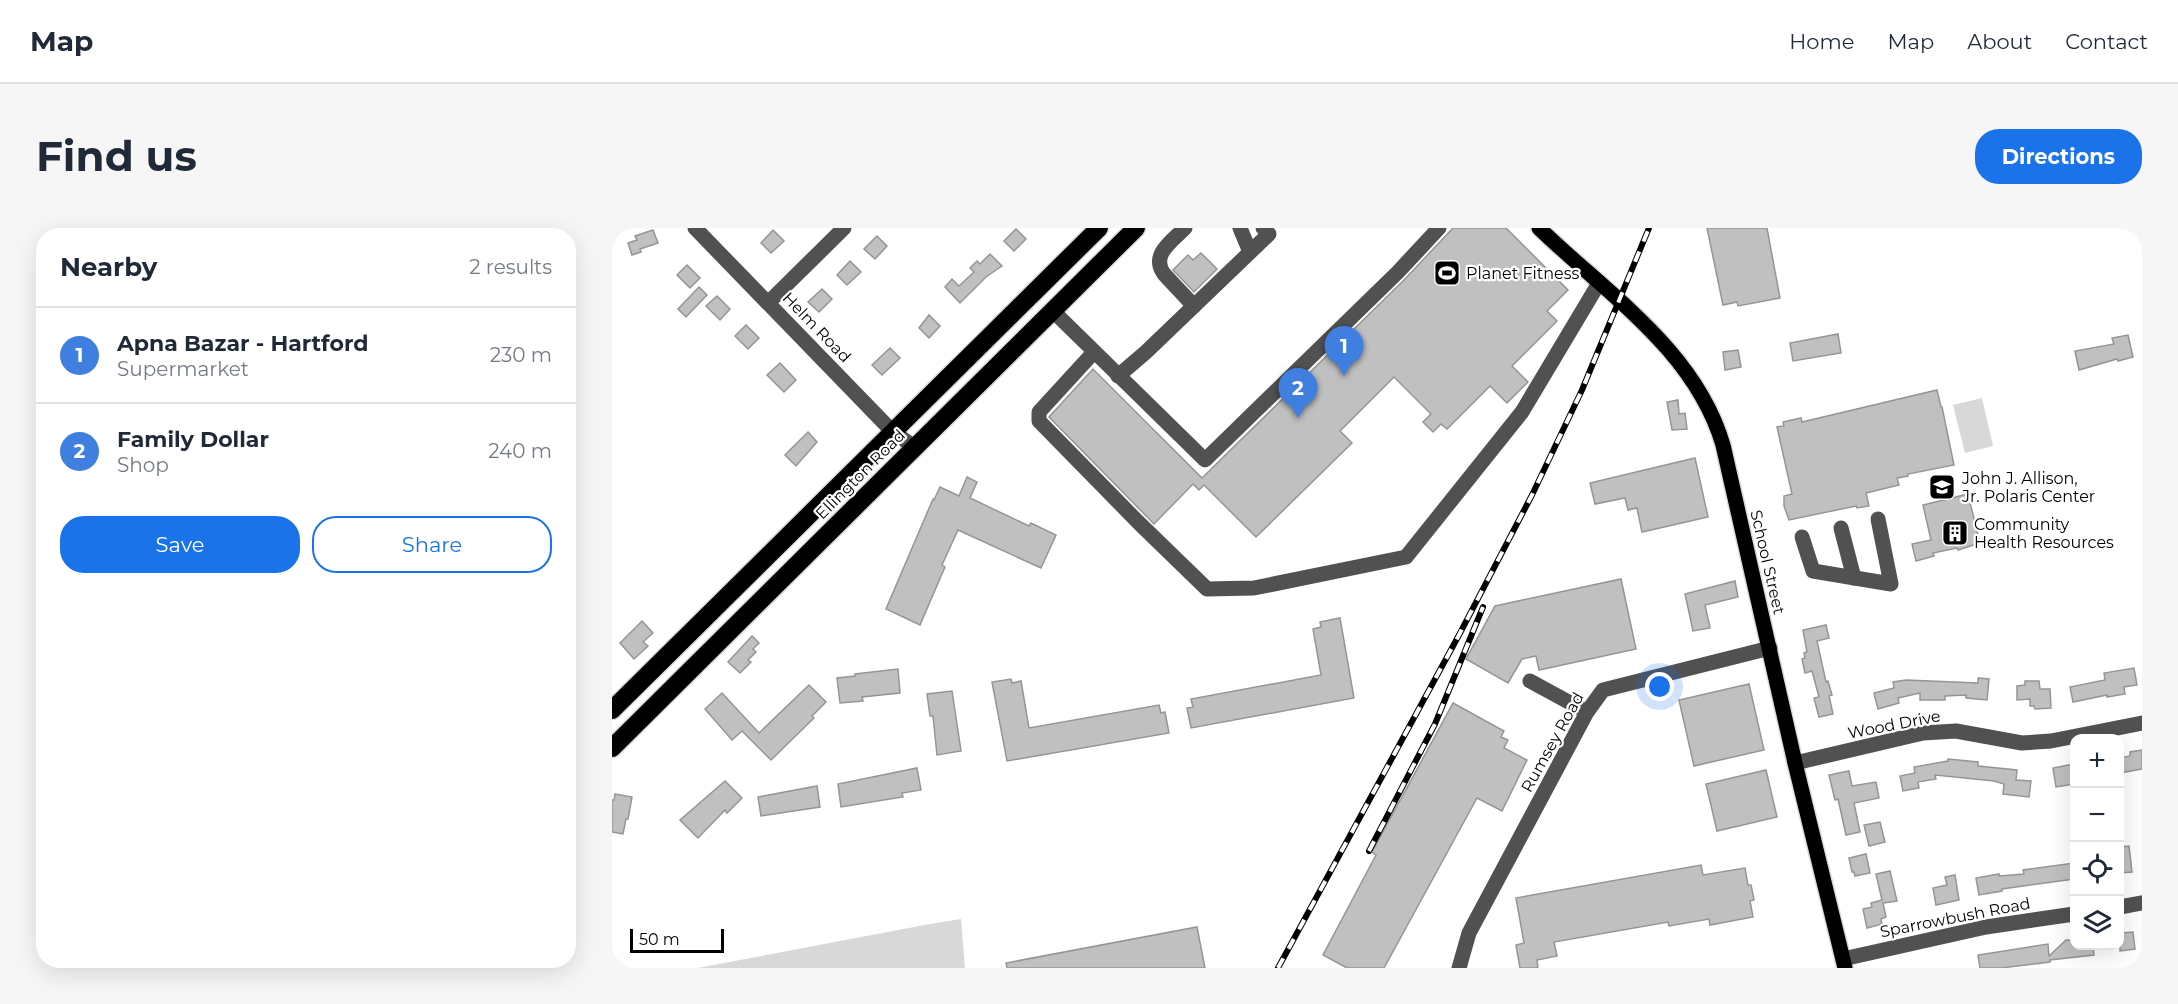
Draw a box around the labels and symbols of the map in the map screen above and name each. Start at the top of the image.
sports icon: Planet Fitness [1432,258,1462,288]
place label: Planet Fitness [1466,264,1579,283]
street label: Helm Road [779,288,855,366]
pin: 1 [1324,326,1364,376]
pin: 2 [1278,368,1318,418]
street label: Ellington Road [812,426,909,523]
place label: John J. Allison, Jr. Polaris Center [1961,469,2095,506]
school or university icon: John J. Allison, Jr. Polaris Center [1927,472,1957,502]
street label: School Street [1746,508,1789,617]
place label: Community Health Resources [1974,515,2114,552]
building icon: Community Health Resources [1940,518,1970,548]
your location [1645,672,1674,701]
street label: Rumsey Road [1517,689,1588,796]
street label: Wood Drive [1846,706,1942,743]
street label: Sparrowbush Road [1878,894,2032,941]
scale bar [630,926,724,954]

